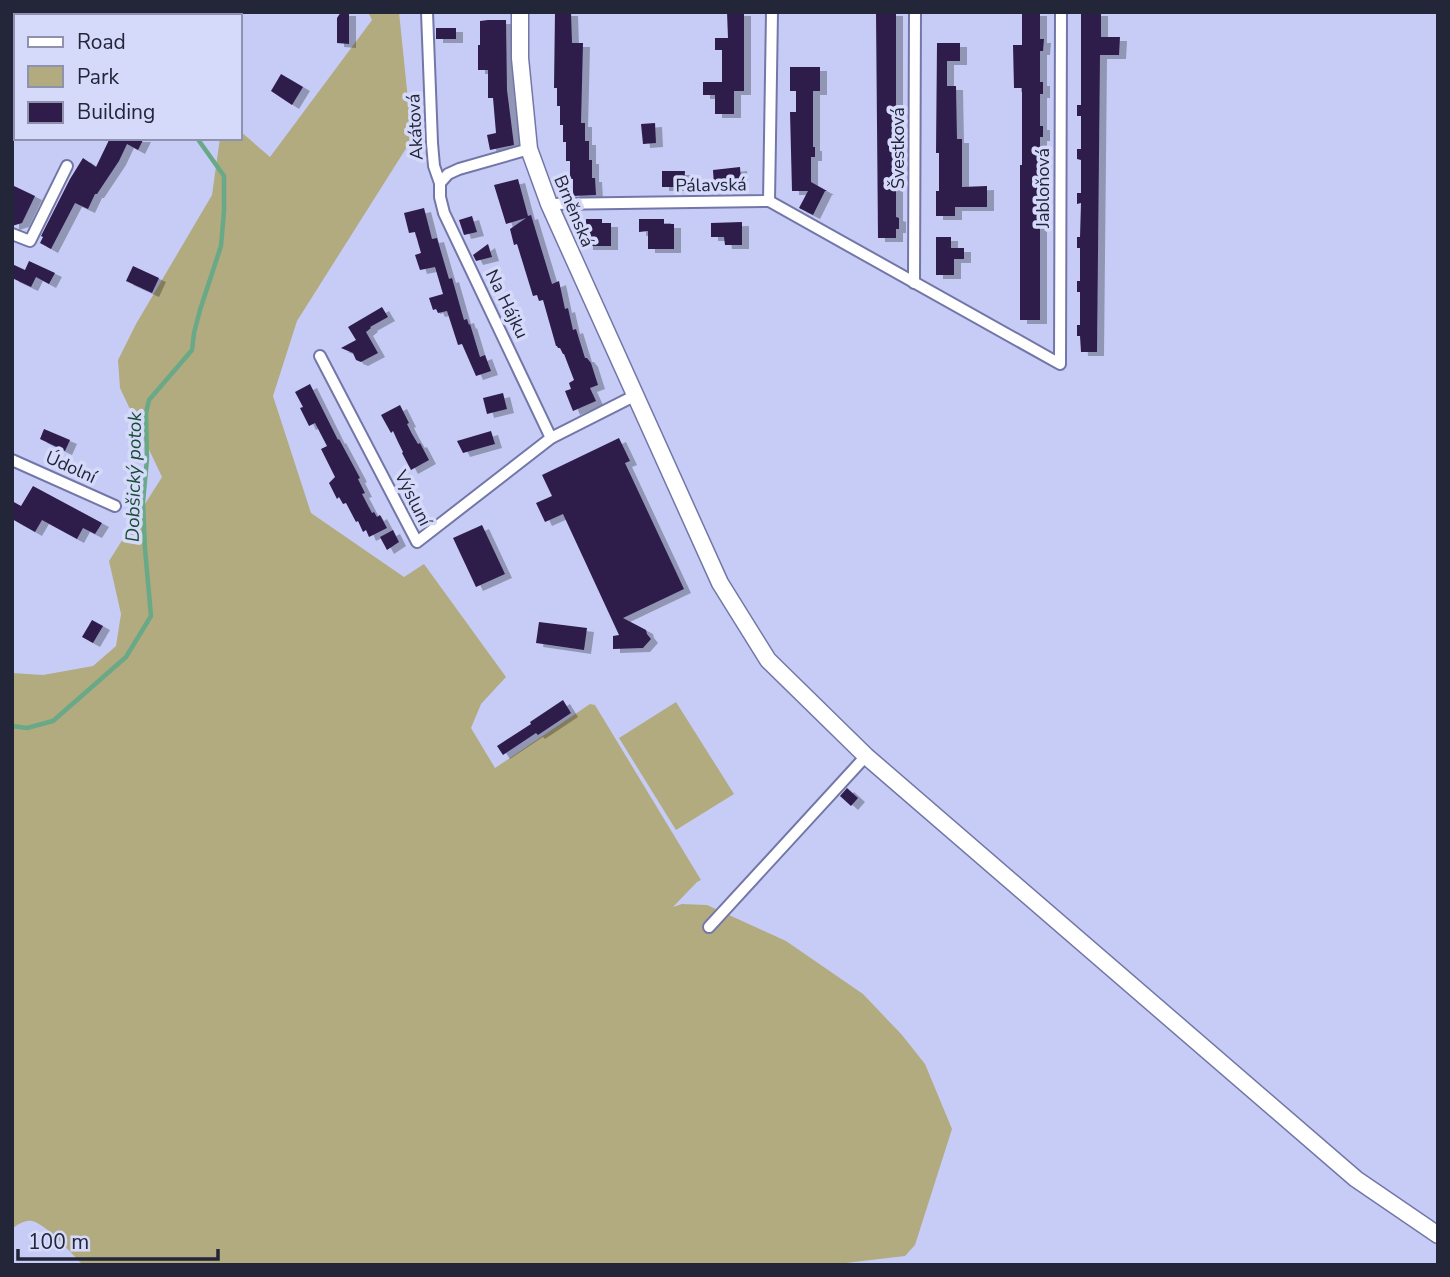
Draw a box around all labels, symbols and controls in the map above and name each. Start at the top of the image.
legend [14,14,242,140]
text: Road [77,28,126,56]
text: Park [77,63,119,91]
street label: Akátová [401,93,429,161]
text: Building [77,98,155,126]
street label: Švestková [886,107,910,189]
street label: Jabloňová [1031,148,1055,229]
street label: Brněnská [548,171,600,251]
street label: Pálavská [675,172,747,198]
street label: Na Hájku [480,265,534,343]
water label: Dobšický potok [120,411,148,542]
street label: Údolní [42,445,101,489]
street label: Výsluní [388,465,438,531]
scale bar [18,1218,217,1262]
text: 100 m [28,1228,89,1256]

